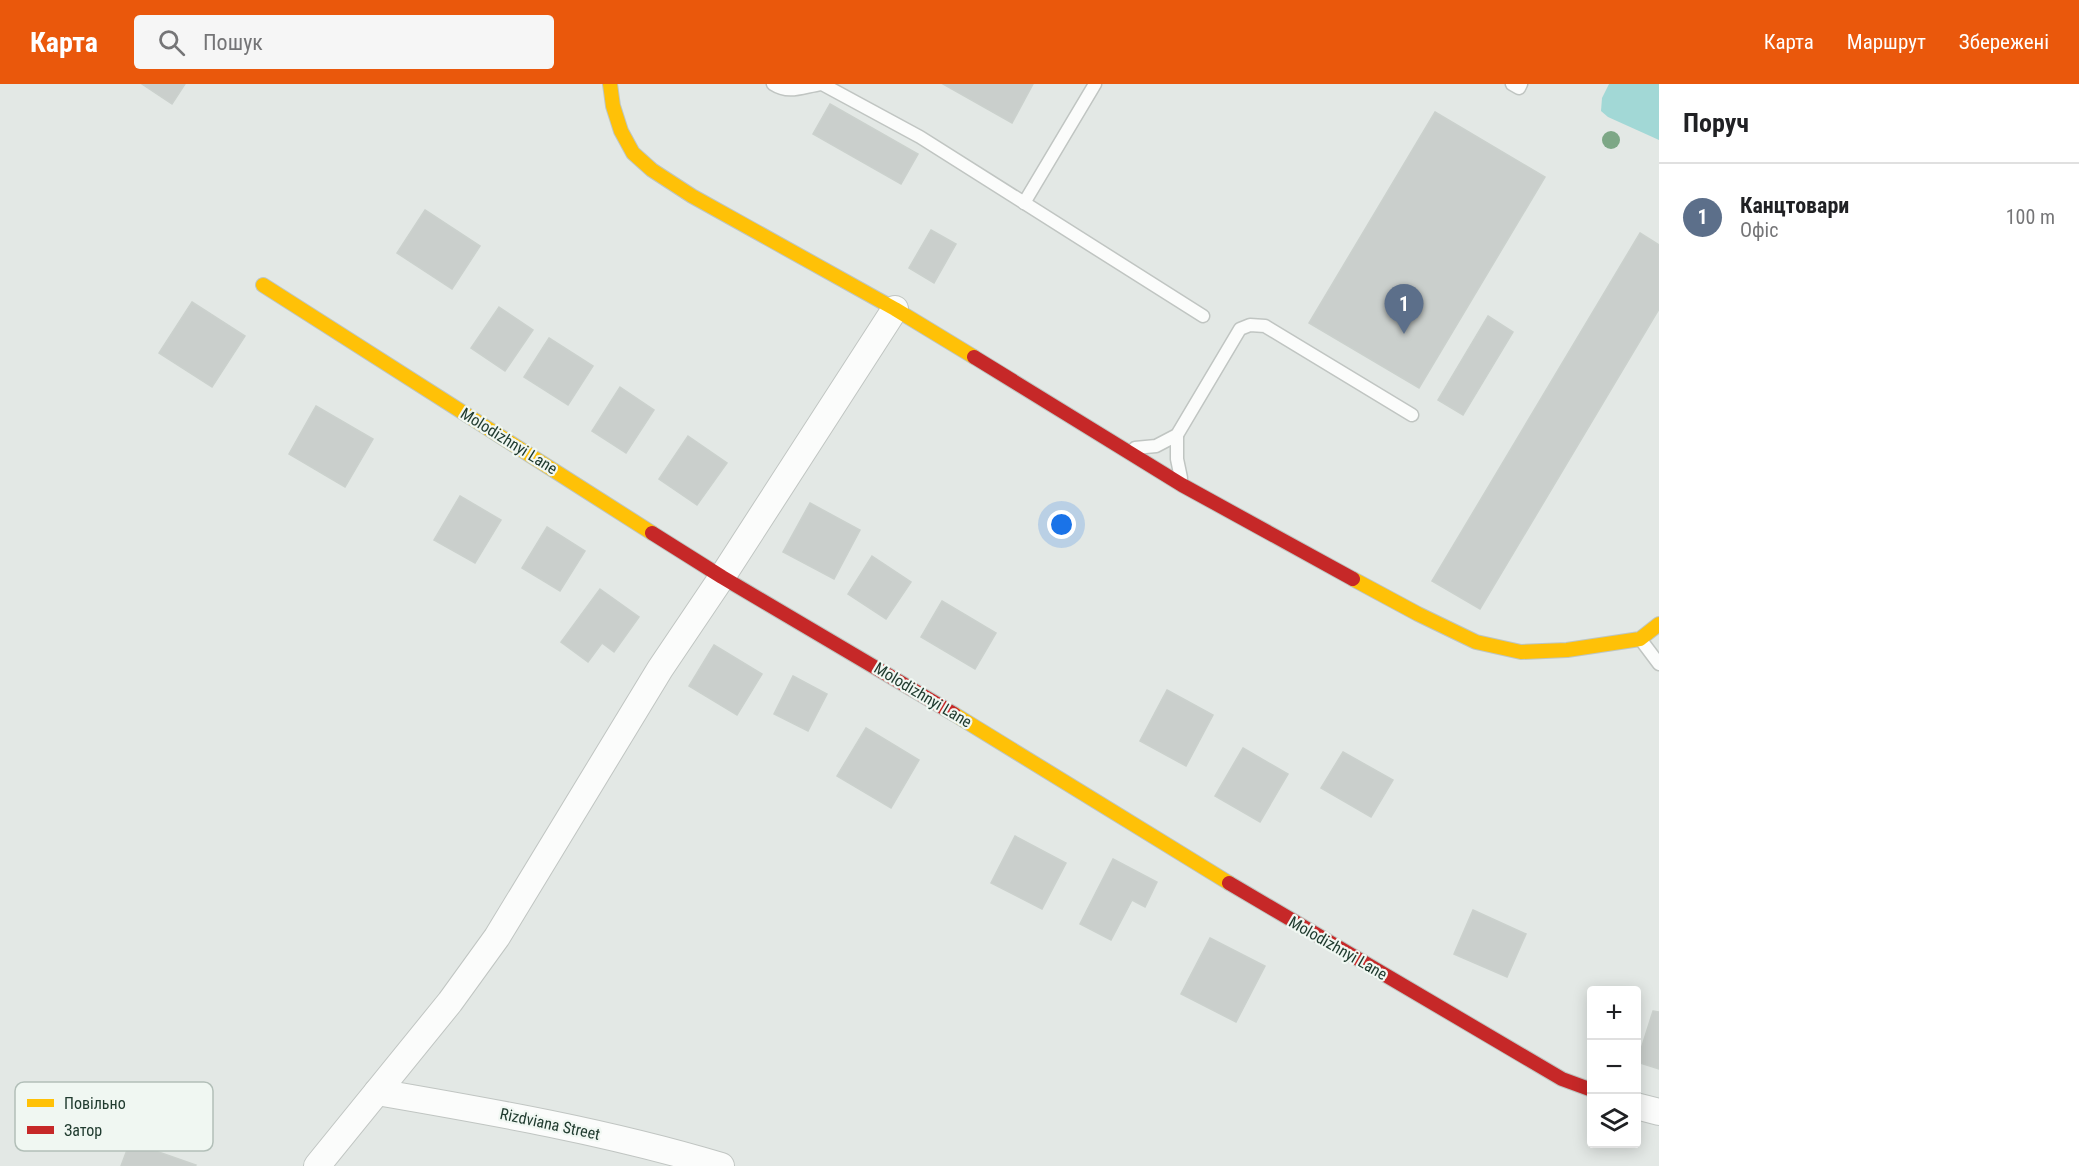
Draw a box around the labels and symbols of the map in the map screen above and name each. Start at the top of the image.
pin: 1 [1384,284,1424,334]
street label: Molodizhnyi Lane [457,404,561,478]
your location [1047,510,1076,539]
street label: Molodizhnyi Lane [871,658,975,732]
street label: Molodizhnyi Lane [1285,912,1391,984]
legend [15,1082,213,1151]
text: Повільно [64,1094,126,1113]
street label: Rizdviana Street [498,1104,602,1144]
text: Затор [64,1121,102,1140]

